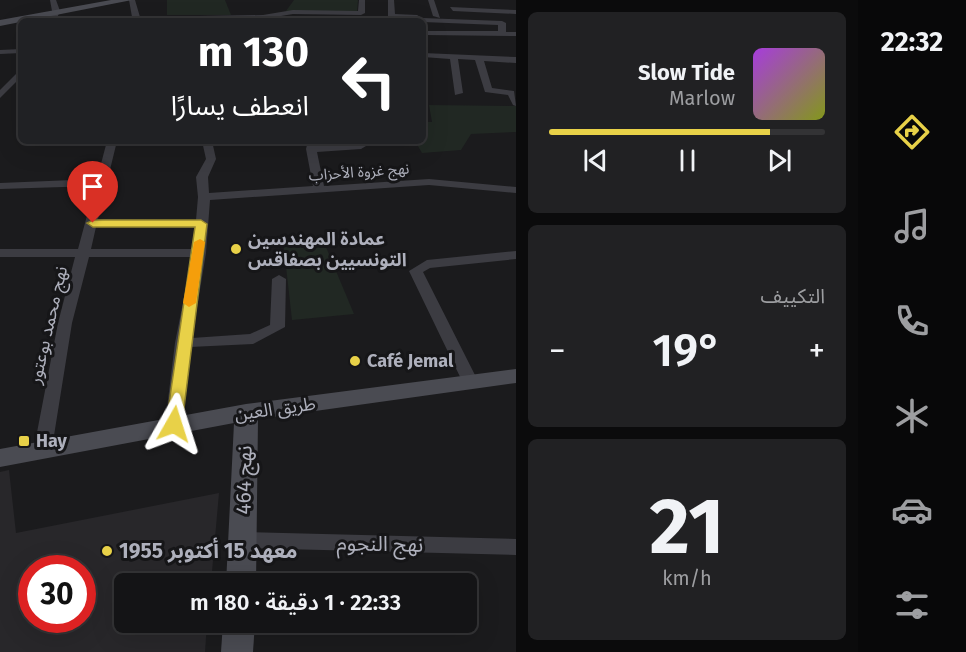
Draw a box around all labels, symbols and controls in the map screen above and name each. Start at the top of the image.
text: 22:32 [881,26,943,58]
text: 130 m [198,27,309,77]
icon: left [330,42,408,120]
text: Slow Tide [638,59,735,86]
text: Marlow [669,86,735,110]
text: انعطف يسارًا [171,90,309,122]
icon: directions [891,111,933,153]
icon: previous [579,144,612,177]
icon: pause [671,144,704,177]
icon: next [763,144,796,177]
street label: نهج غزوة الأحزاب [308,160,410,187]
pin [67,161,118,223]
icon: arrive [76,170,109,203]
icon: music [891,205,933,247]
place label: عمادة المهندسين التونسيين بصفاقس [248,228,407,271]
marker: عمادة المهندسين التونسيين بصفاقس [229,242,243,256]
street label: نهج محمد بوعتور [24,264,74,388]
text: التكييف [761,284,825,308]
icon: phone [891,300,933,342]
text: 19° [653,324,721,378]
text: − [549,331,566,371]
text: + [809,331,825,371]
place label: Café Jemal [367,350,454,372]
marker: Café Jemal [348,354,362,368]
position arrow [142,392,206,456]
street label: طريق العين [233,392,317,426]
icon: climate [891,395,933,437]
place label: Hay [36,430,68,452]
marker: Hay [17,434,31,448]
street label: نهج 464 [230,445,260,515]
text: 21 [650,480,724,574]
icon: car [891,489,933,531]
street label: نهج النجوم [336,530,424,561]
place label: معهد 15 أكتوبر 1955 [119,537,298,564]
marker: معهد 15 أكتوبر 1955 [100,544,114,558]
speed limit sign: 30 [18,555,96,633]
text: km/h [662,566,712,590]
icon: filters [891,584,933,626]
text: 22:33 · 1 دقيقة · 180 m [190,589,401,616]

